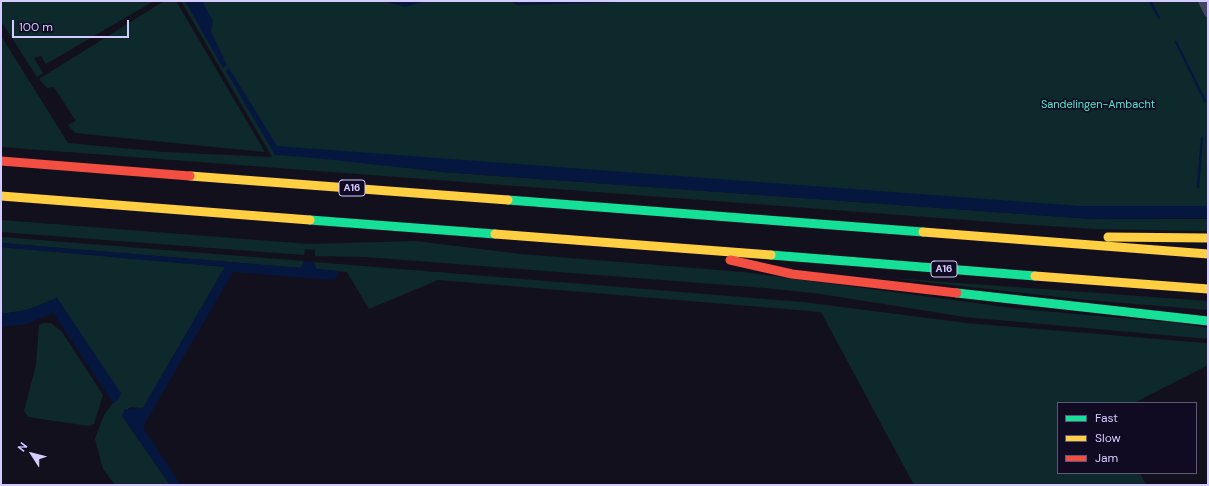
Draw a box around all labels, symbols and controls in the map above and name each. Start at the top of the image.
scale bar [14,12,131,38]
text: 100 m [19,19,53,35]
park label: Sandelingen-Ambacht [1041,98,1155,112]
road number: A16 [339,180,365,196]
road number: A16 [931,261,957,277]
legend [1057,402,1197,474]
text: Fast [1095,410,1118,426]
text: Slow [1095,430,1121,446]
north arrow [12,434,52,474]
text: N [14,440,30,454]
text: Jam [1095,450,1118,466]

